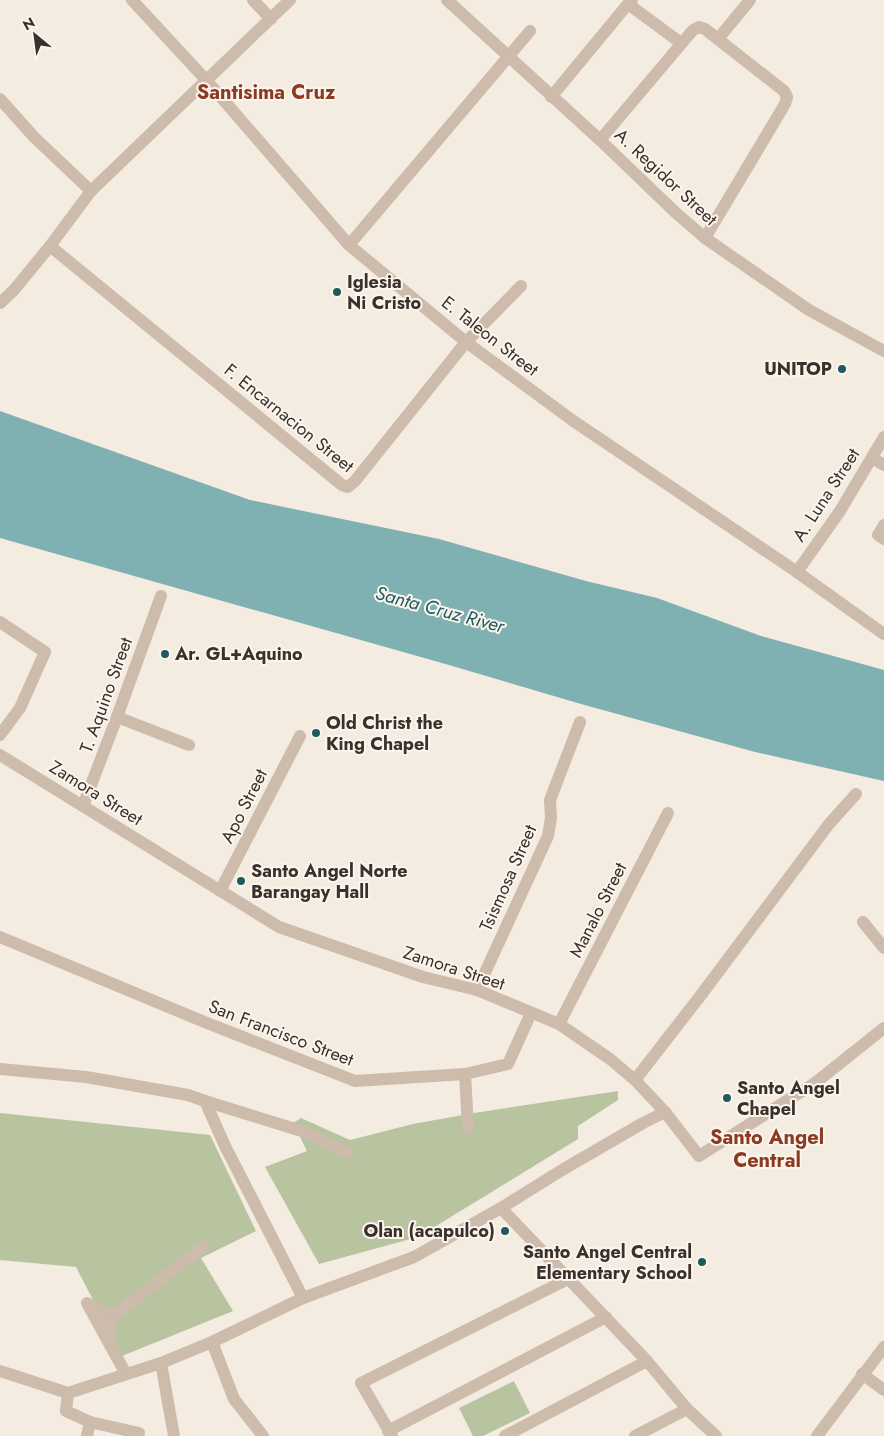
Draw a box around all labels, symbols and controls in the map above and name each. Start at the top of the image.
north arrow [10,10,60,60]
text: N [19,12,38,35]
district label: Santisima Cruz [197,78,336,107]
street label: A. Regidor Street [609,122,724,232]
place label: Iglesia Ni Cristo [347,269,422,316]
marker: Iglesia Ni Cristo [331,286,343,298]
street label: E. Taleon Street [436,290,545,383]
place label: UNITOP [764,356,832,382]
street label: F. Encarnacion Street [219,357,360,479]
marker: UNITOP [836,363,848,375]
street label: A. Luna Street [786,443,866,547]
water label: Santa Cruz River [372,579,509,640]
street label: T. Aquino Street [73,633,139,756]
place label: Ar. GL+Aquino [174,641,303,667]
marker: Ar. GL+Aquino [159,648,171,660]
place label: Old Christ the King Chapel [326,710,443,757]
marker: Old Christ the King Chapel [310,727,322,739]
street label: Zamora Street [44,754,148,832]
street label: Apo Street [214,764,274,848]
street label: Tsismosa Street [473,820,543,935]
street label: Manalo Street [563,857,633,962]
place label: Santo Angel Norte Barangay Hall [251,858,408,905]
marker: Santo Angel Norte Barangay Hall [235,875,247,887]
street label: Zamora Street [400,939,509,997]
street label: San Francisco Street [205,993,358,1073]
place label: Santo Angel Chapel [737,1075,840,1122]
marker: Santo Angel Chapel [721,1092,733,1104]
district label: Santo Angel Central [710,1123,824,1175]
place label: Olan (acapulco) [364,1218,495,1244]
marker: Olan (acapulco) [499,1225,511,1237]
place label: Santo Angel Central Elementary School [523,1239,692,1286]
marker: Santo Angel Central Elementary School [696,1256,708,1268]

